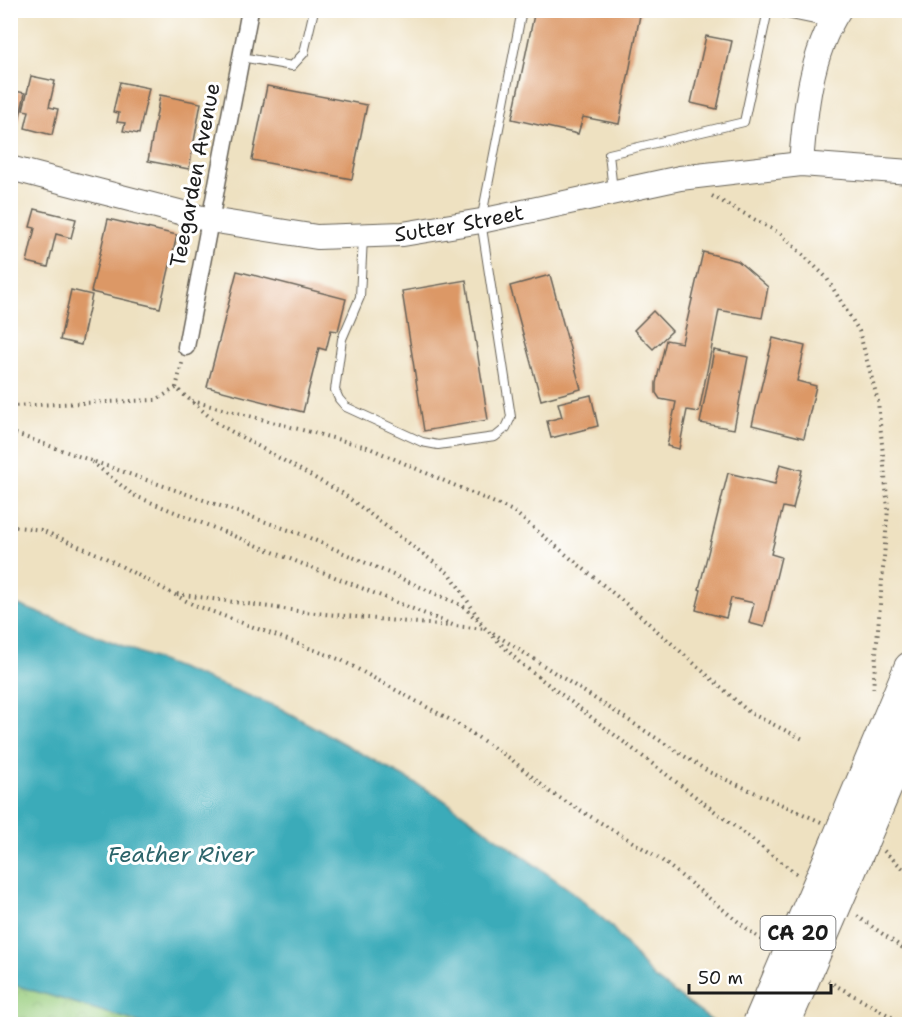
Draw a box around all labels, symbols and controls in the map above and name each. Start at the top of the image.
street label: Teegarden Avenue [163,80,227,270]
street label: Sutter Street [394,198,526,248]
water label: Feather River [108,840,255,869]
road number: CA 20 [760,916,836,950]
scale bar [689,957,832,995]
text: 50 m [698,966,743,990]

